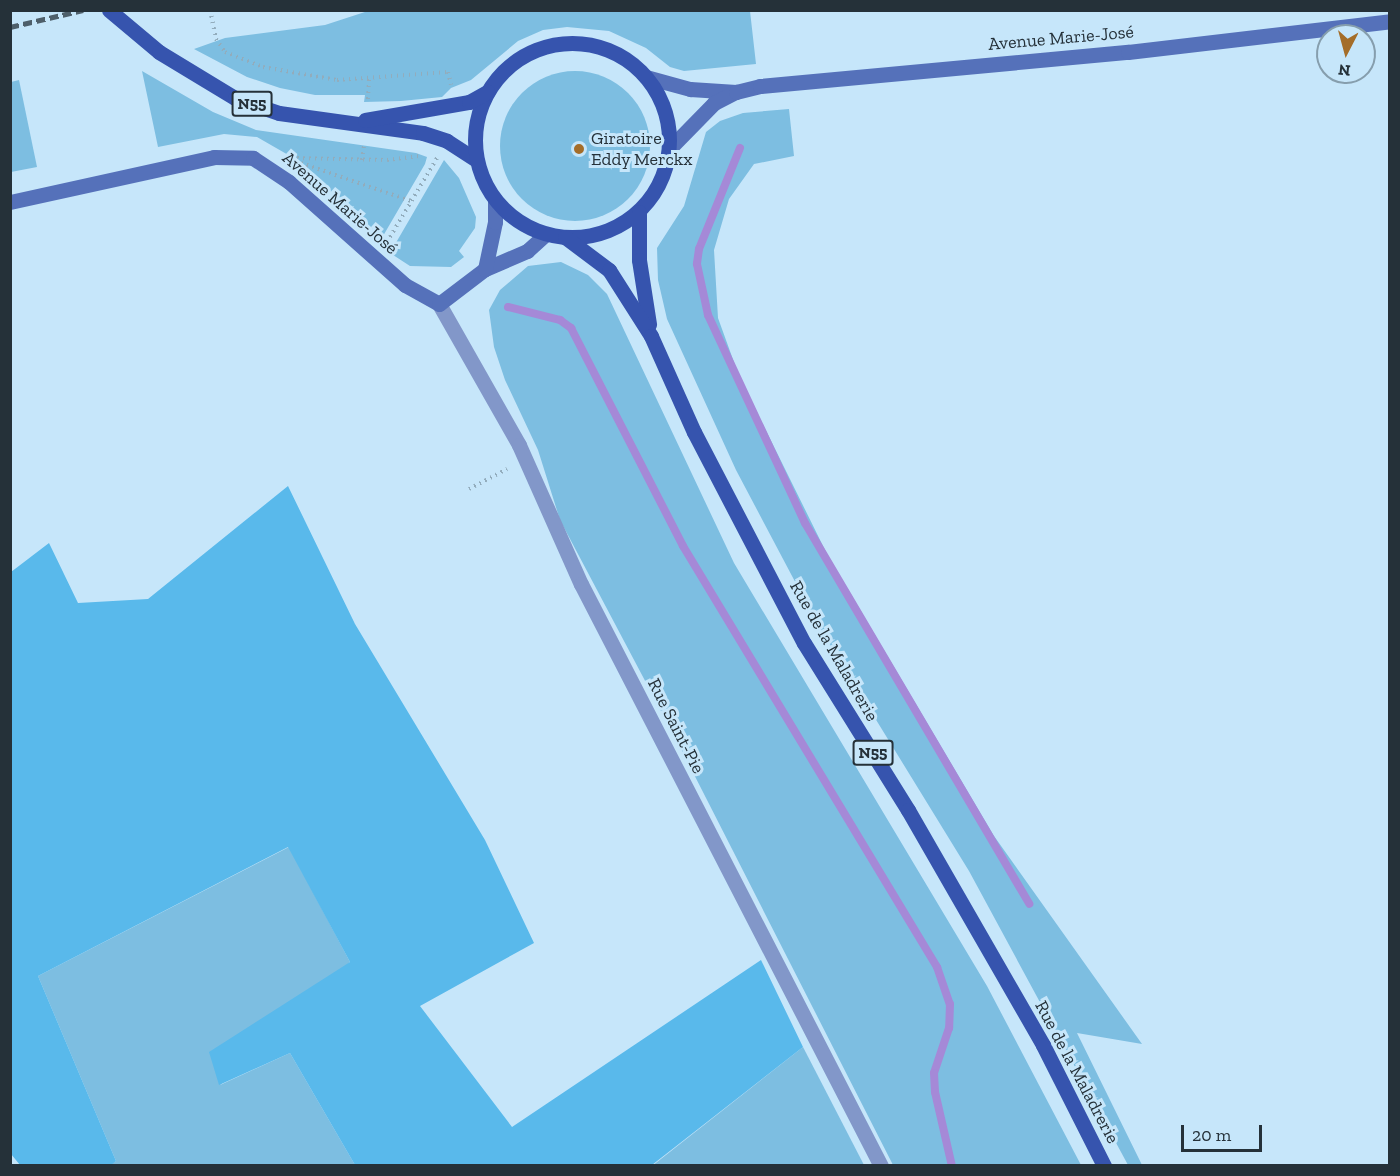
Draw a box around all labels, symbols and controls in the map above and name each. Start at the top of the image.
street label: Avenue Marie-José [987,21,1135,55]
north arrow [1316,24,1376,84]
text: N [1337,60,1351,80]
road number: N55 [231,91,273,117]
place label: Giratoire Eddy Merckx [591,128,693,170]
marker: Giratoire Eddy Merckx [572,142,586,156]
street label: Avenue Marie-José [278,147,402,259]
street label: Rue de la Maladrerie [785,577,883,725]
street label: Rue Saint-Pie [643,675,709,777]
road number: N55 [852,740,894,766]
street label: Rue de la Maladrerie [1030,997,1124,1147]
scale bar [1184,1113,1265,1151]
text: 20 m [1192,1124,1231,1146]

